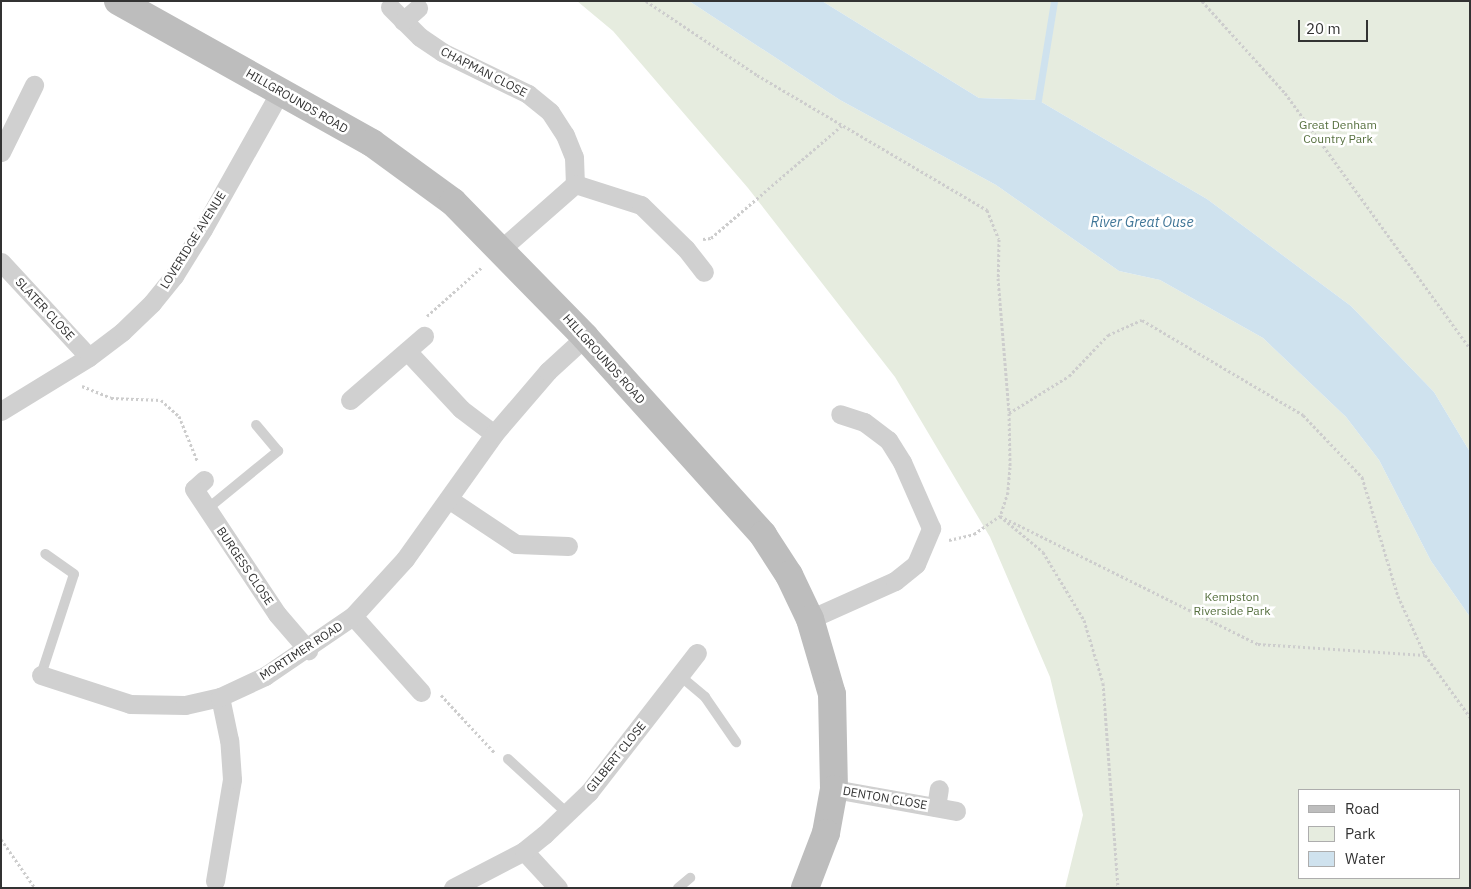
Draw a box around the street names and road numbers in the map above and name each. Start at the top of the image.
street label: CHAPMAN CLOSE [438,44,530,100]
street label: HILLGROUNDS ROAD [243,66,351,136]
street label: LOVERIDGE AVENUE [157,189,229,291]
street label: SLATER CLOSE [12,275,78,343]
street label: HILLGROUNDS ROAD [560,311,648,407]
street label: BURGESS CLOSE [214,524,276,608]
street label: MORTIMER ROAD [257,619,345,683]
street label: GILBERT CLOSE [583,719,649,795]
street label: DENTON CLOSE [842,783,928,813]

